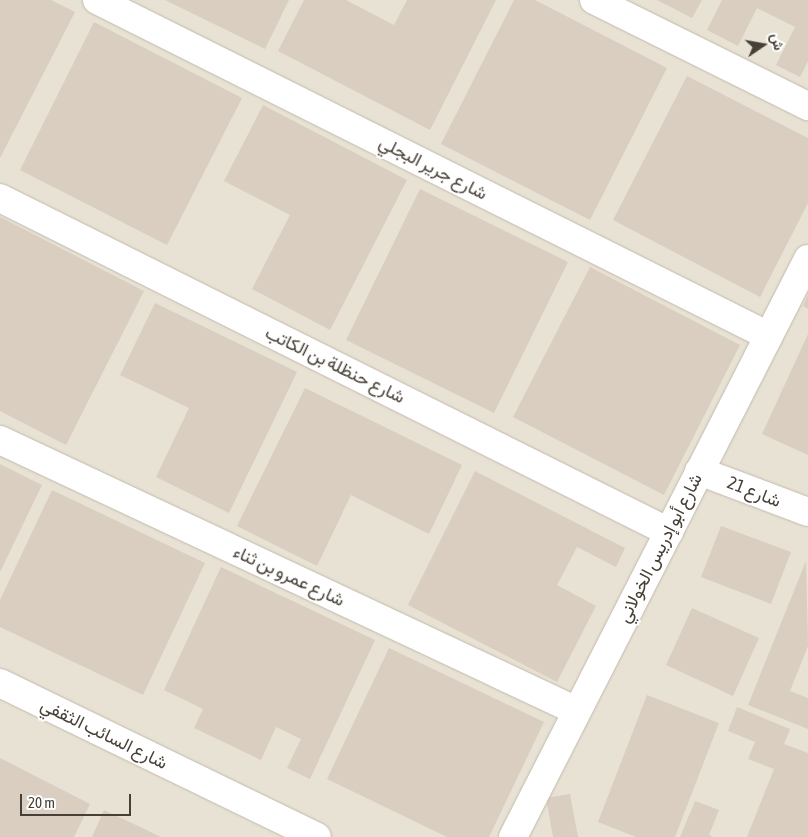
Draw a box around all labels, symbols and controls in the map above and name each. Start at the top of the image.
north arrow [738,20,788,70]
text: ش [768,32,787,52]
street label: شارع جرير البجلي [375,131,491,205]
street label: شارع حنظلة بن الكاتب [262,322,408,408]
street label: شارع أبو إدريس الخولاني [613,470,707,626]
street label: شارع 21 [724,472,784,512]
street label: شارع عمرو بن ثناء [230,541,348,611]
street label: شارع السائب الثقفي [37,694,171,774]
scale bar [22,784,134,816]
text: 20 m [28,794,55,811]

